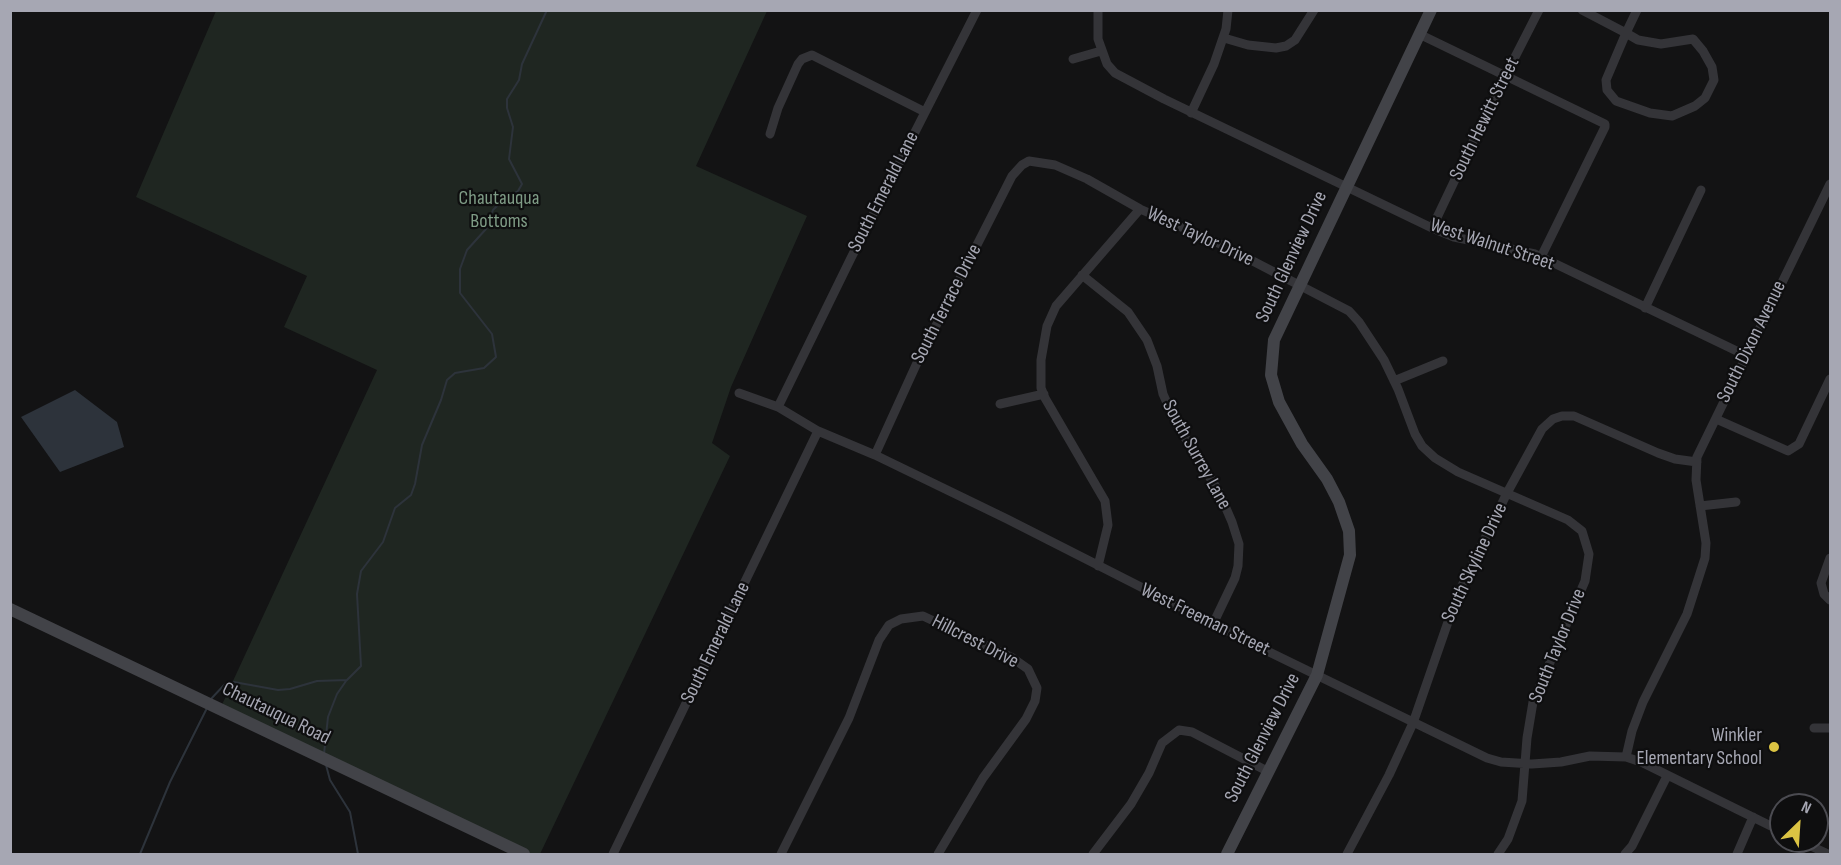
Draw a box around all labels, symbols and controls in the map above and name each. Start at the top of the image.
street label: South Hewitt Street [1445,54,1525,184]
street label: South Emerald Lane [843,128,925,256]
park label: Chautauqua Bottoms [459,187,539,234]
street label: South Glenview Drive [1251,188,1333,326]
street label: West Taylor Drive [1143,202,1257,272]
street label: West Walnut Street [1427,214,1557,276]
street label: South Terrace Drive [907,240,987,368]
street label: South Dixon Avenue [1712,277,1792,407]
street label: South Surrey Lane [1156,396,1236,514]
street label: South Skyline Drive [1437,499,1513,627]
street label: South Emerald Lane [676,578,756,708]
street label: West Freeman Street [1137,578,1273,662]
street label: South Taylor Drive [1524,585,1592,707]
street label: Hillcrest Drive [928,610,1022,674]
street label: South Glenview Drive [1220,669,1306,807]
street label: Chautauqua Road [218,678,334,750]
place label: Winkler Elementary School [1636,724,1762,771]
marker: Winkler Elementary School [1767,740,1781,754]
north arrow [1769,793,1829,853]
text: N [1798,798,1814,818]

